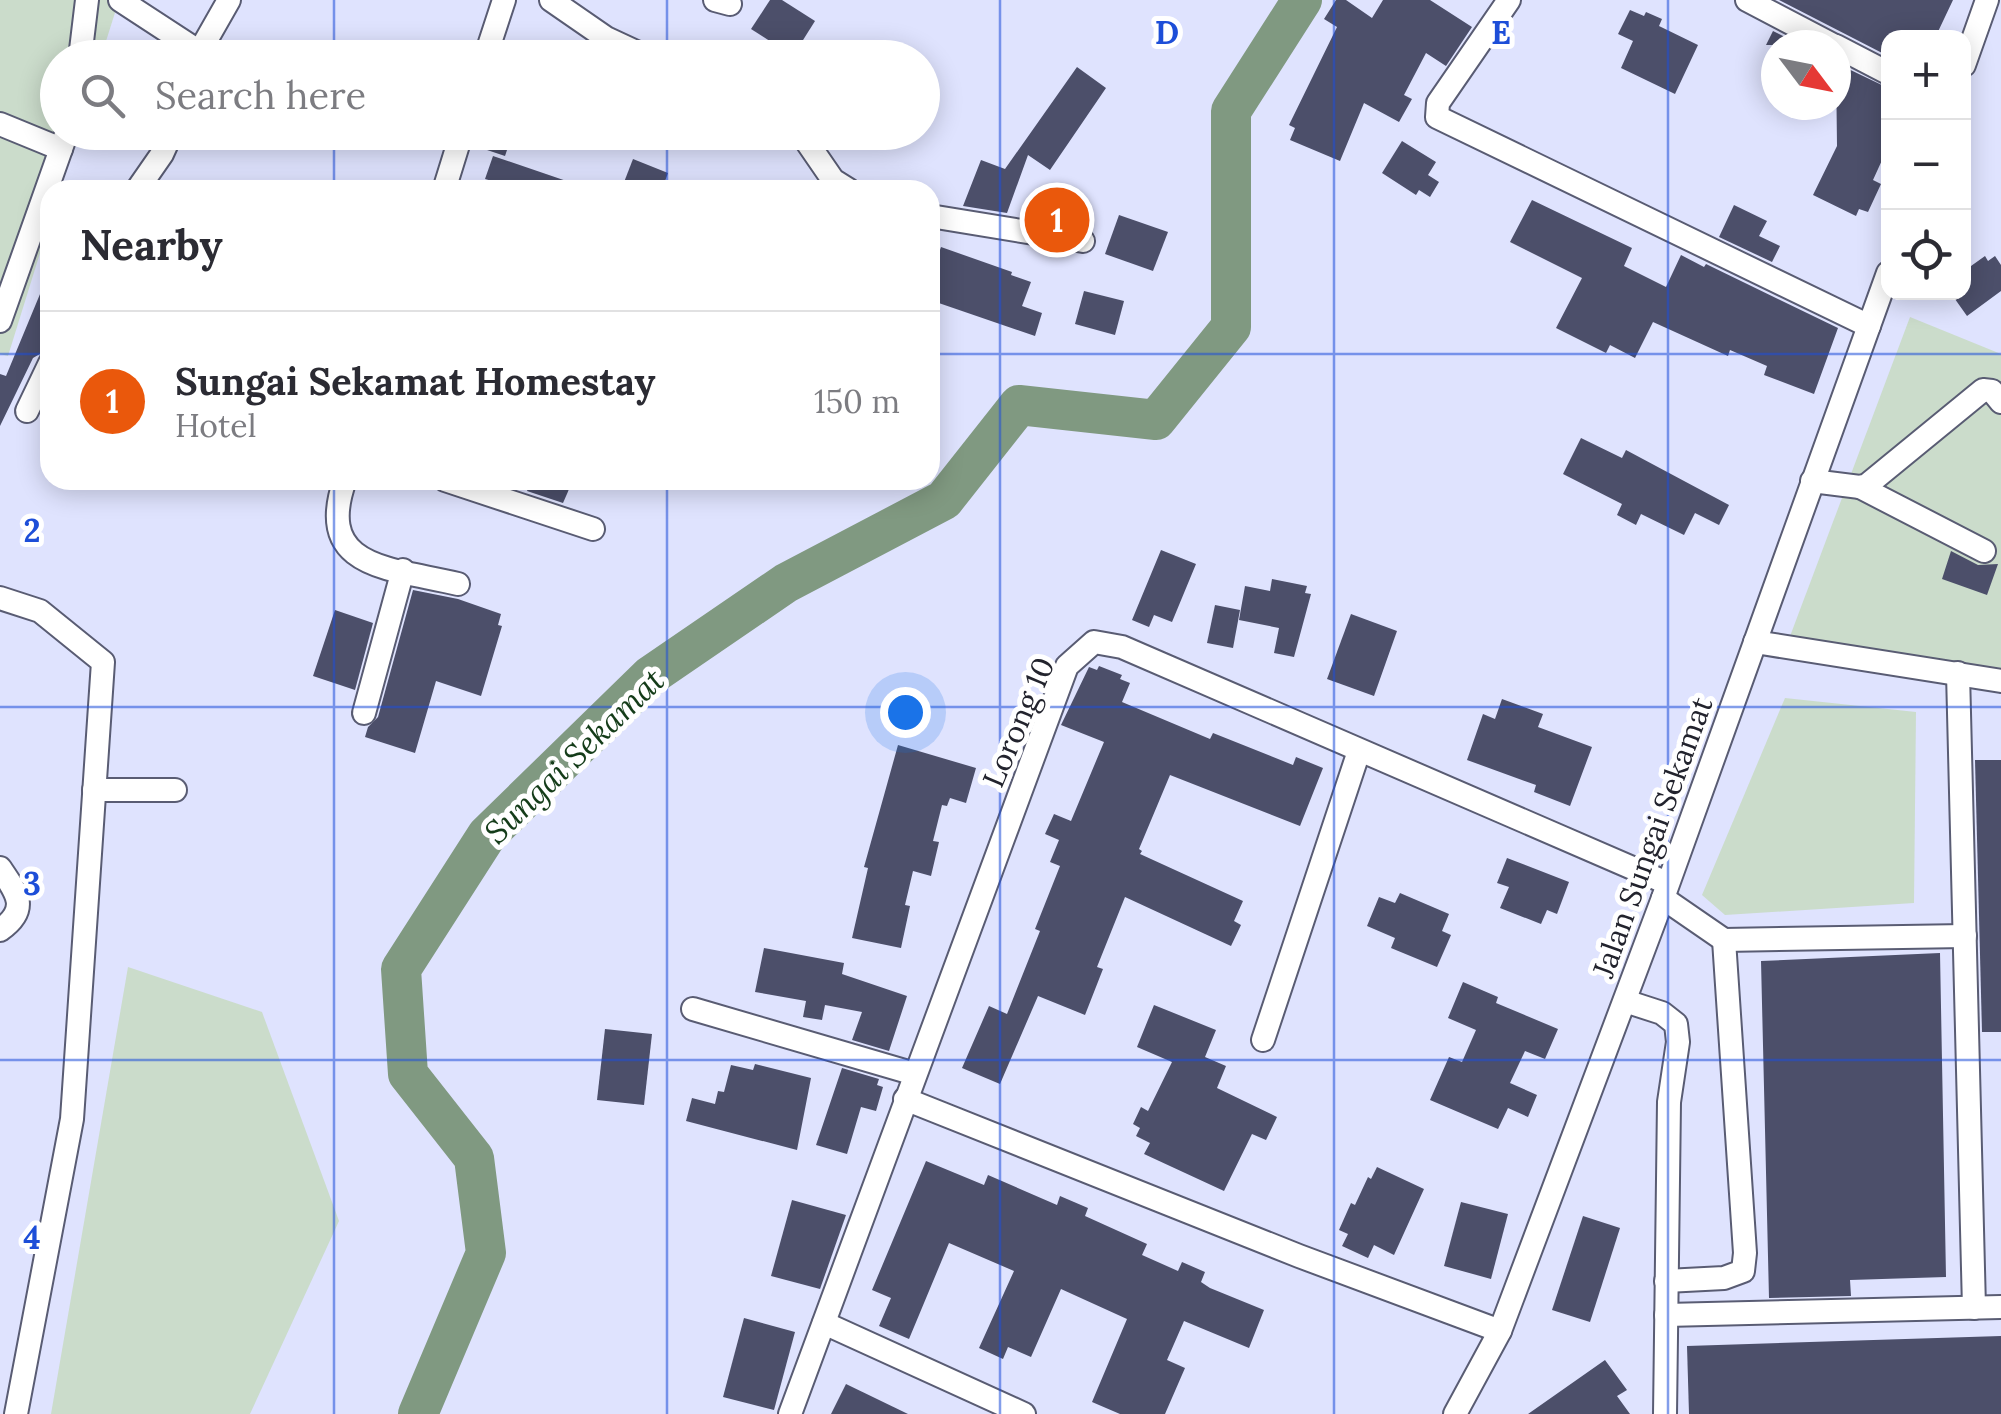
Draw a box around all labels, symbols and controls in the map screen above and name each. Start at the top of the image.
text: D [1155,12,1179,53]
text: E [1491,12,1511,53]
north arrow [1761,30,1851,120]
map controls [1881,30,1971,300]
button: + [1881,30,1971,120]
search box [40,40,940,150]
icon: search [75,68,130,123]
text: Search here [155,71,366,119]
button: − [1881,120,1971,210]
pin: 1 [1024,182,1090,258]
button: locate [1881,210,1971,300]
text: Nearby [80,218,223,272]
text: Sungai Sekamat Homestay [175,357,655,405]
text: 1 [106,381,119,422]
text: 150 m [814,381,900,422]
text: Hotel [175,405,256,446]
text: 2 [23,510,41,551]
street label: Lorong 10 [974,651,1063,793]
water label: Sungai Sekamat [475,660,673,852]
your location [880,687,931,738]
street label: Jalan Sungai Sekamat [1583,691,1722,984]
text: 3 [23,863,41,904]
text: 4 [23,1217,41,1258]

